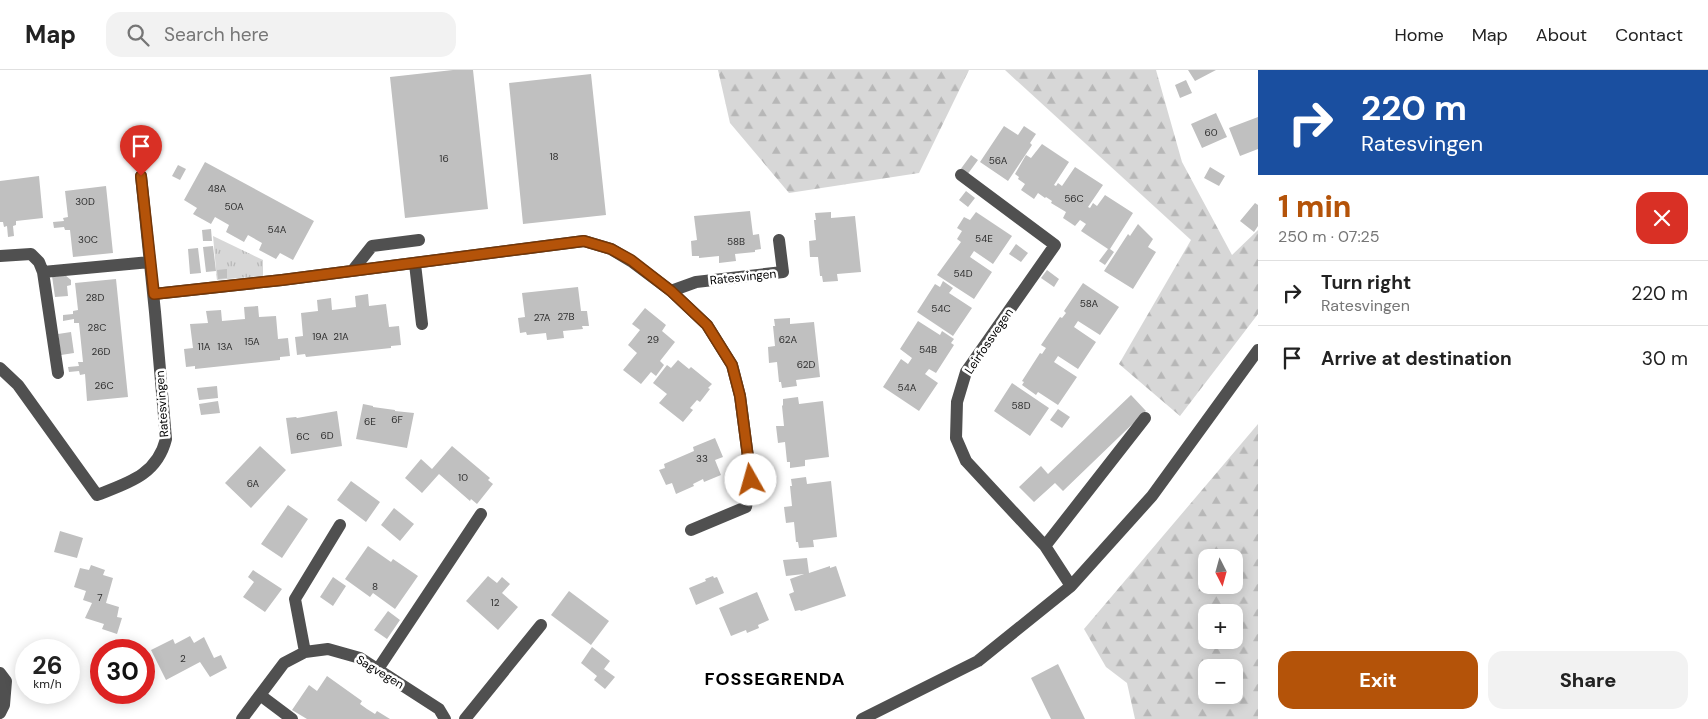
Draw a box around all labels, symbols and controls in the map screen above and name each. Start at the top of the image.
search box [106,12,456,57]
text: Map [25,19,76,50]
icon: search [124,21,152,49]
text: Search here [164,22,269,47]
text: Home [1394,23,1444,47]
text: Map [1472,23,1508,47]
text: About [1536,23,1587,47]
text: Contact [1615,23,1683,47]
text: 220 m [1361,85,1467,131]
icon: right [1278,90,1343,155]
pin [120,125,162,176]
house number: 60 [1204,126,1218,139]
text: Ratesvingen [1361,129,1483,158]
icon: arrive [127,132,155,160]
house number: 18 [549,150,559,163]
house number: 16 [439,152,449,165]
house number: 56A [989,154,1008,167]
house number: 48A [208,182,227,195]
text: 1 min [1278,187,1351,226]
house number: 56C [1064,192,1084,205]
button: close [1636,192,1688,244]
house number: 30D [75,195,95,208]
house number: 50A [224,200,244,213]
house number: 54A [268,223,287,236]
text: 250 m · 07:25 [1278,226,1380,247]
house number: 54E [975,232,993,245]
house number: 30C [78,233,98,246]
house number: 58B [727,235,745,248]
street label: Ratesvingen [709,266,777,288]
house number: 54D [953,267,973,280]
text: Turn right [1321,270,1411,295]
icon: right [1278,279,1306,307]
text: 220 m [1631,281,1688,306]
house number: 28D [86,291,104,304]
text: Ratesvingen [1321,295,1410,316]
house number: 58A [1080,297,1099,310]
house number: 54C [931,302,951,315]
street label: Leirfossvegen [961,305,1017,377]
house number: 27B [558,310,574,323]
house number: 27A [534,311,551,324]
house number: 28C [88,321,106,334]
house number: 19A [312,330,328,343]
house number: 21A [333,330,349,343]
house number: 29 [647,333,659,346]
house number: 62A [779,333,798,346]
house number: 15A [244,335,260,348]
house number: 11A [198,340,211,353]
house number: 13A [217,340,233,353]
house number: 54B [919,343,937,356]
icon: arrive [1278,344,1306,372]
house number: 26D [92,345,111,358]
text: Arrive at destination [1321,346,1512,371]
text: 30 m [1642,346,1688,371]
house number: 62D [797,358,815,371]
street label: Ratesvingen [152,370,172,438]
house number: 26C [94,379,114,392]
house number: 54A [898,381,917,394]
house number: 58D [1011,399,1031,412]
house number: 6F [391,413,403,426]
house number: 6E [364,415,376,428]
house number: 6D [320,429,334,442]
house number: 6C [296,430,310,443]
house number: 33 [696,452,708,465]
position arrow [724,453,776,505]
house number: 10 [458,471,468,484]
house number: 6A [247,477,260,490]
north arrow [1198,549,1242,594]
map controls [1198,549,1243,704]
house number: 8 [372,580,378,593]
house number: 7 [97,591,103,604]
house number: 12 [491,596,500,609]
button: + [1198,604,1243,649]
speed limit sign: 30 [90,639,155,704]
text: 26 [32,649,63,682]
street label: Sagvegen [353,651,407,693]
button: Exit [1278,651,1478,709]
button: Share [1488,651,1688,709]
house number: 2 [180,652,186,665]
button: − [1198,659,1243,704]
district label: FOSSEGRENDA [704,667,846,691]
text: km/h [33,676,62,692]

